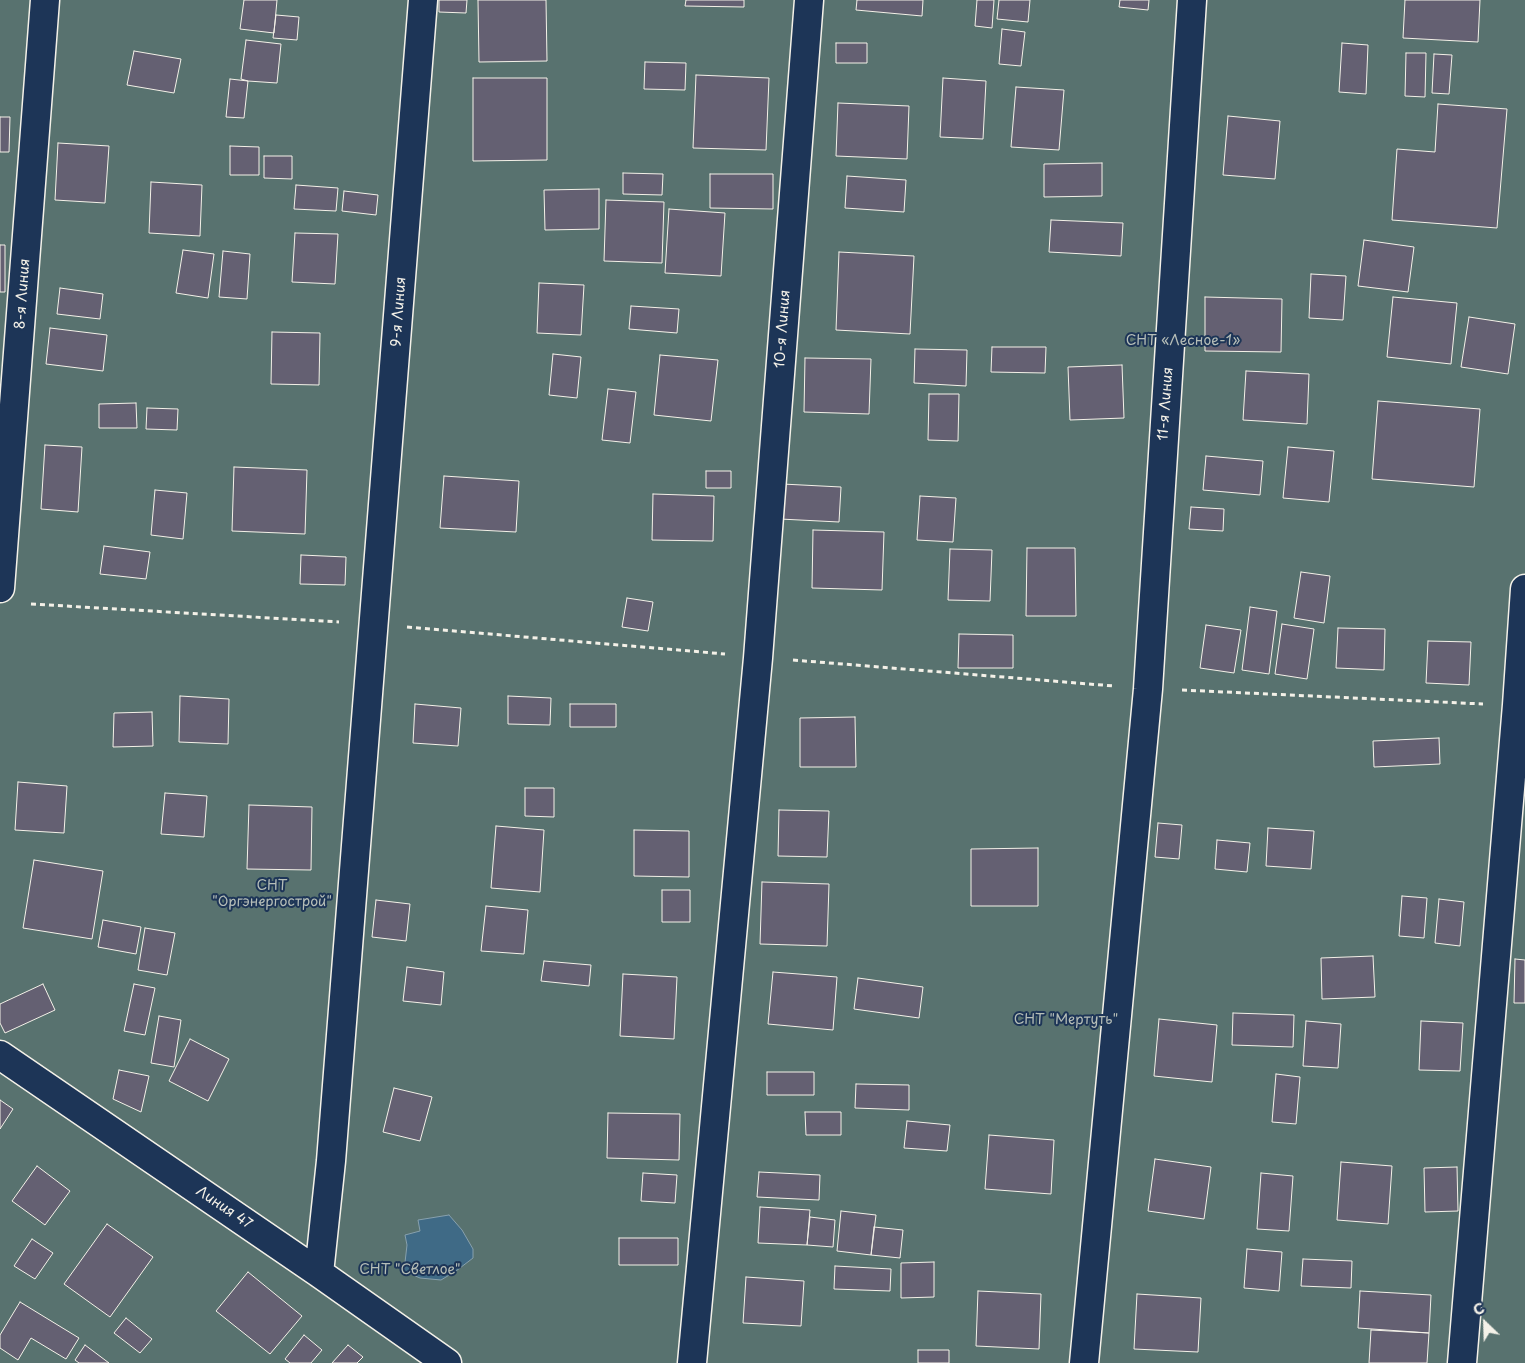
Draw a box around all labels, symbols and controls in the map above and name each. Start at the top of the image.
street label: 8-я Линия [12,258,34,330]
street label: 9-я Линия [388,276,410,348]
street label: 10-я Линия [772,289,794,369]
park label: СНТ «Лесное-1» [1126,333,1240,349]
street label: 11-я Линия [1155,367,1177,441]
park label: СНТ "Оргэнергострой" [212,878,332,910]
park label: СНТ "Мертуть" [1014,1012,1118,1028]
street label: Линия 47 [193,1183,255,1233]
park label: СНТ "Светлое" [359,1262,461,1278]
text: С [1470,1297,1488,1321]
north arrow [1460,1298,1510,1348]

